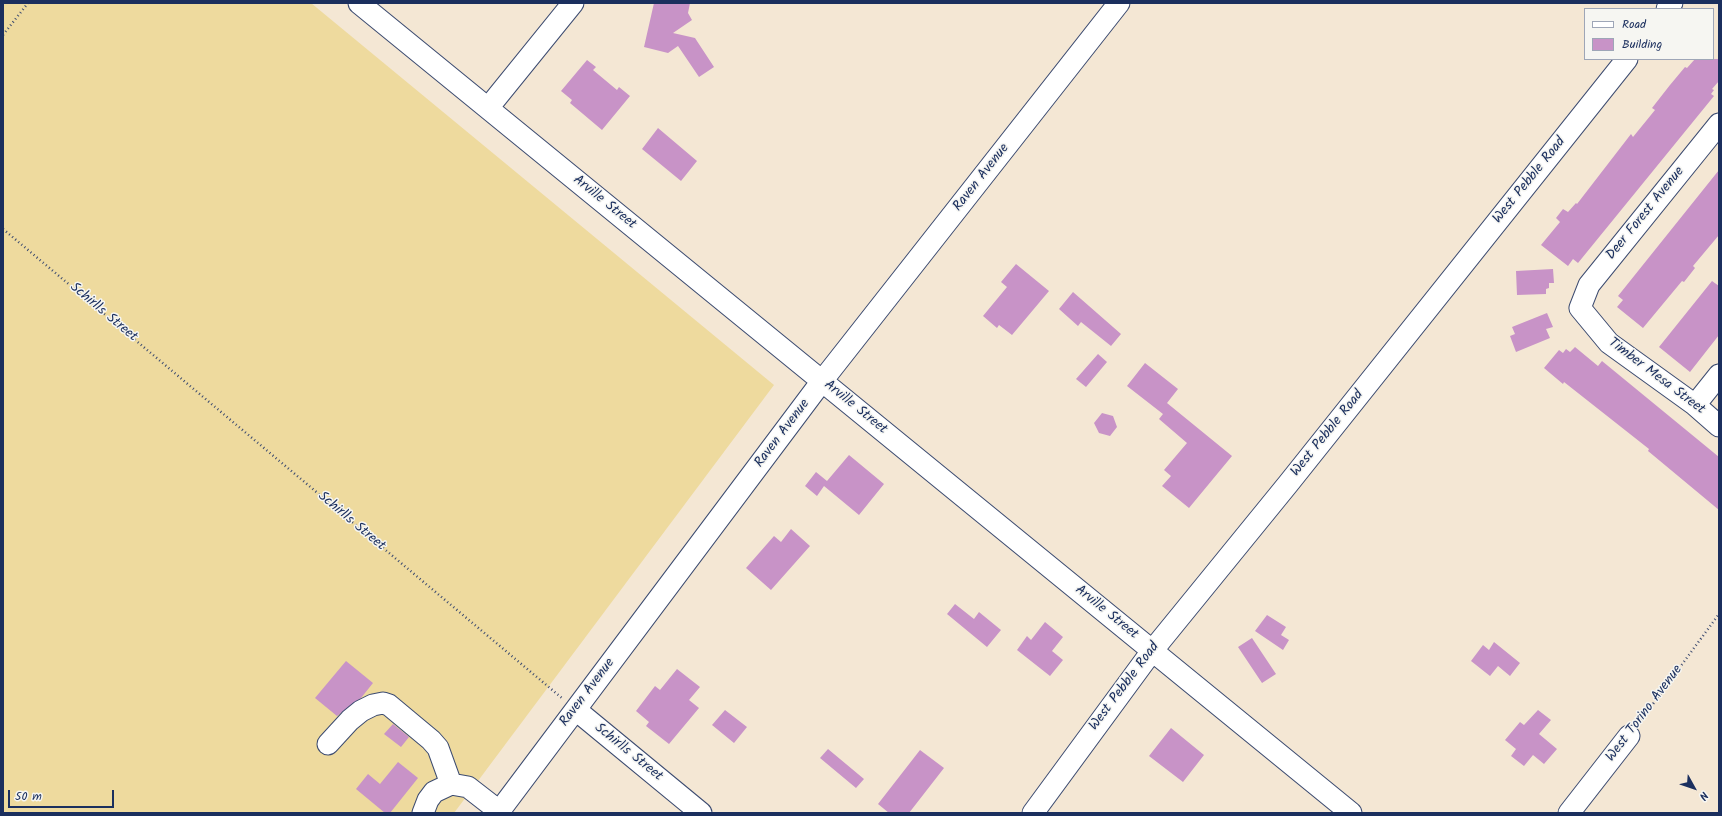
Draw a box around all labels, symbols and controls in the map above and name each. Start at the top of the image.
legend [1584,8,1714,60]
text: Road [1622,15,1646,34]
text: Building [1622,35,1662,54]
street label: West Pebble Road [1490,134,1570,228]
street label: Raven Avenue [950,141,1014,215]
street label: Deer Forest Avenue [1603,164,1689,264]
street label: Arville Street [569,172,639,234]
street label: Schirlls Street [66,280,140,346]
street label: Timber Mesa Street [1604,335,1708,419]
street label: Arville Street [820,377,890,439]
street label: West Pebble Road [1288,387,1368,481]
street label: Raven Avenue [752,397,814,471]
street label: Schirlls Street [314,489,388,555]
street label: Arville Street [1071,582,1141,644]
street label: West Pebble Road [1086,640,1164,734]
street label: Raven Avenue [557,656,619,730]
street label: West Torino Avenue [1603,662,1687,766]
street label: Schirlls Street [590,720,666,786]
north arrow [1674,768,1714,808]
scale bar [10,782,116,808]
text: 50 m [15,787,42,806]
text: N [1694,787,1712,804]

